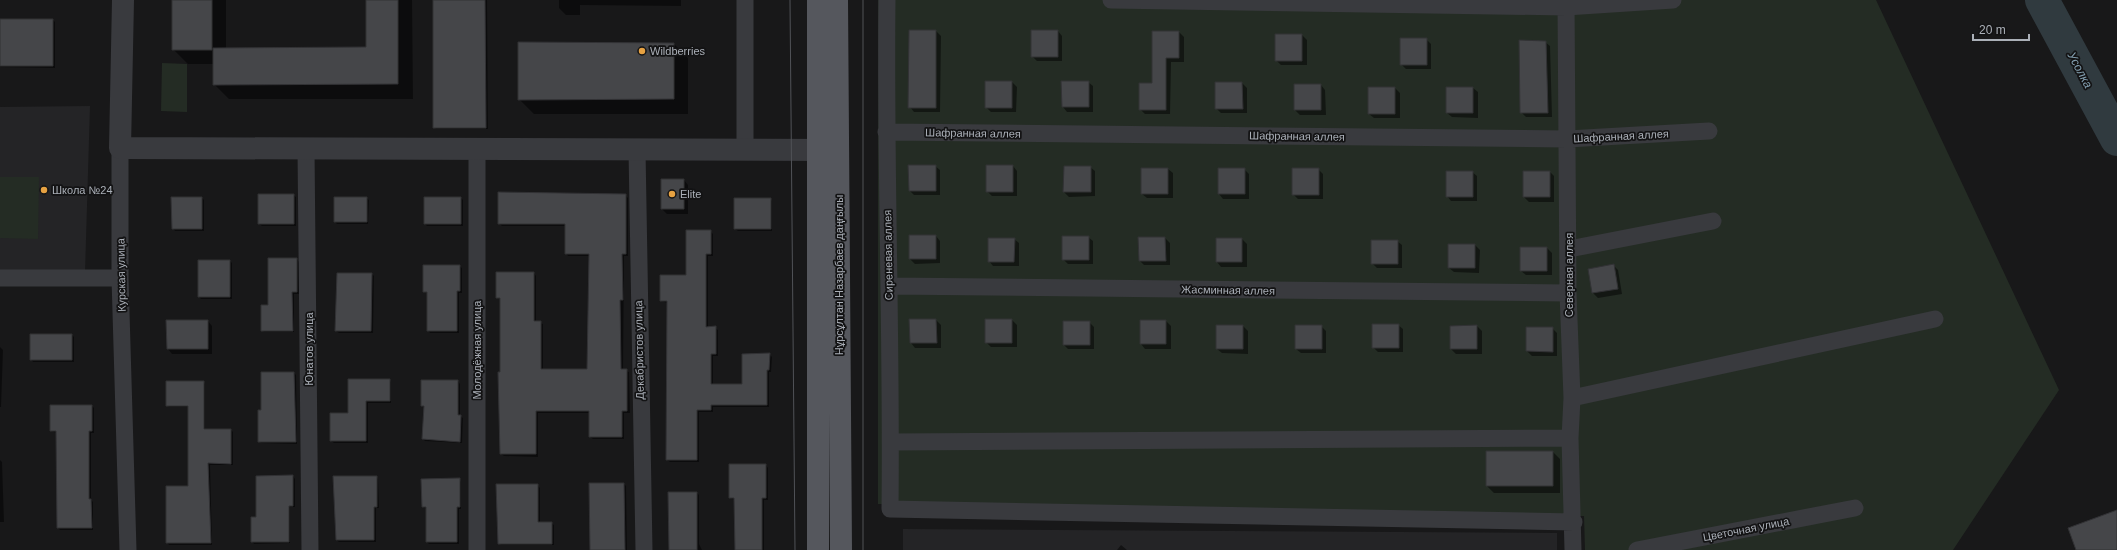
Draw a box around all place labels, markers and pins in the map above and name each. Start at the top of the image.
place label: Wildberries [650,45,706,57]
marker: Wildberries [637,46,647,56]
place label: Школа №24 [52,184,113,196]
marker: Школа №24 [39,185,49,195]
place label: Elite [680,188,701,200]
marker: Elite [667,189,677,199]

